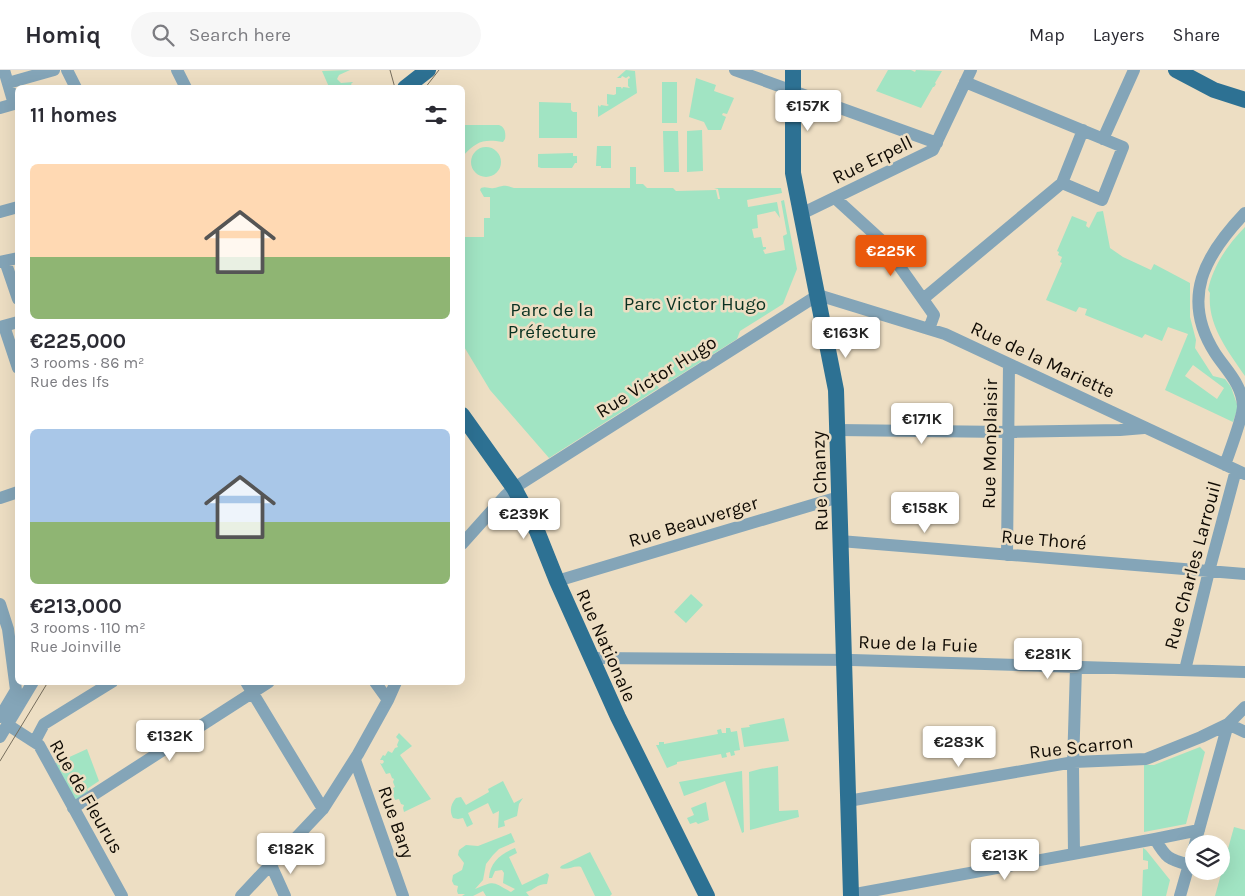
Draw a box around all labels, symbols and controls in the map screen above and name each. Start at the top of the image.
search box [131,12,481,57]
text: Homiq [25,21,101,49]
icon: search [149,21,177,49]
text: Search here [189,24,291,46]
text: Map [1029,24,1065,46]
text: Layers [1093,24,1145,46]
text: Share [1173,24,1220,46]
pin: €157K [773,90,843,132]
text: €157K [786,96,830,115]
icon: filters [422,101,450,129]
text: 11 homes [30,103,117,127]
street label: Rue Erpell [829,131,916,189]
icon: home [195,197,285,287]
pin: €225K [856,234,926,277]
text: €225K [866,241,916,260]
park label: Parc Victor Hugo [624,293,766,315]
park label: Parc de la Préfecture [508,299,596,343]
pin: €163K [811,316,881,359]
street label: Rue de la Mariette [967,317,1118,403]
text: €163K [823,323,869,342]
text: €225,000 [30,329,126,353]
street label: Rue Victor Hugo [592,331,721,423]
text: 3 rooms · 86 m² [30,353,145,372]
text: Rue des Ifs [30,372,109,391]
street label: Rue Monplaisir [978,378,1002,509]
pin: €171K [887,402,957,445]
text: €171K [902,409,942,428]
street label: Rue Chanzy [807,430,833,531]
icon: home [195,462,285,552]
street label: Rue Charles Larrouil [1160,479,1226,652]
street label: Rue Beauverger [626,492,761,552]
pin: €158K [890,492,960,534]
pin: €239K [489,498,559,540]
text: €158K [902,498,948,517]
text: €239K [499,504,549,523]
street label: Rue Thoré [1000,525,1087,555]
street label: Rue Nationale [571,586,641,705]
text: €213,000 [30,594,122,618]
text: 3 rooms · 110 m² [30,618,146,637]
street label: Rue de la Fuie [858,631,978,657]
text: Rue Joinville [30,637,121,656]
pin: €281K [1013,638,1083,680]
text: €281K [1025,644,1071,663]
pin: €132K [135,720,205,762]
text: €132K [147,726,193,745]
pin: €283K [924,726,994,768]
street label: Rue Scarron [1028,731,1134,763]
text: €283K [934,732,984,751]
street label: Rue de Fleurus [45,736,128,857]
street label: Rue Bary [373,783,419,862]
pin: €182K [256,832,326,875]
map controls [1185,835,1230,880]
button: layers [1185,835,1230,880]
pin: €213K [970,838,1040,881]
text: €182K [268,839,314,858]
text: €213K [982,845,1028,864]

